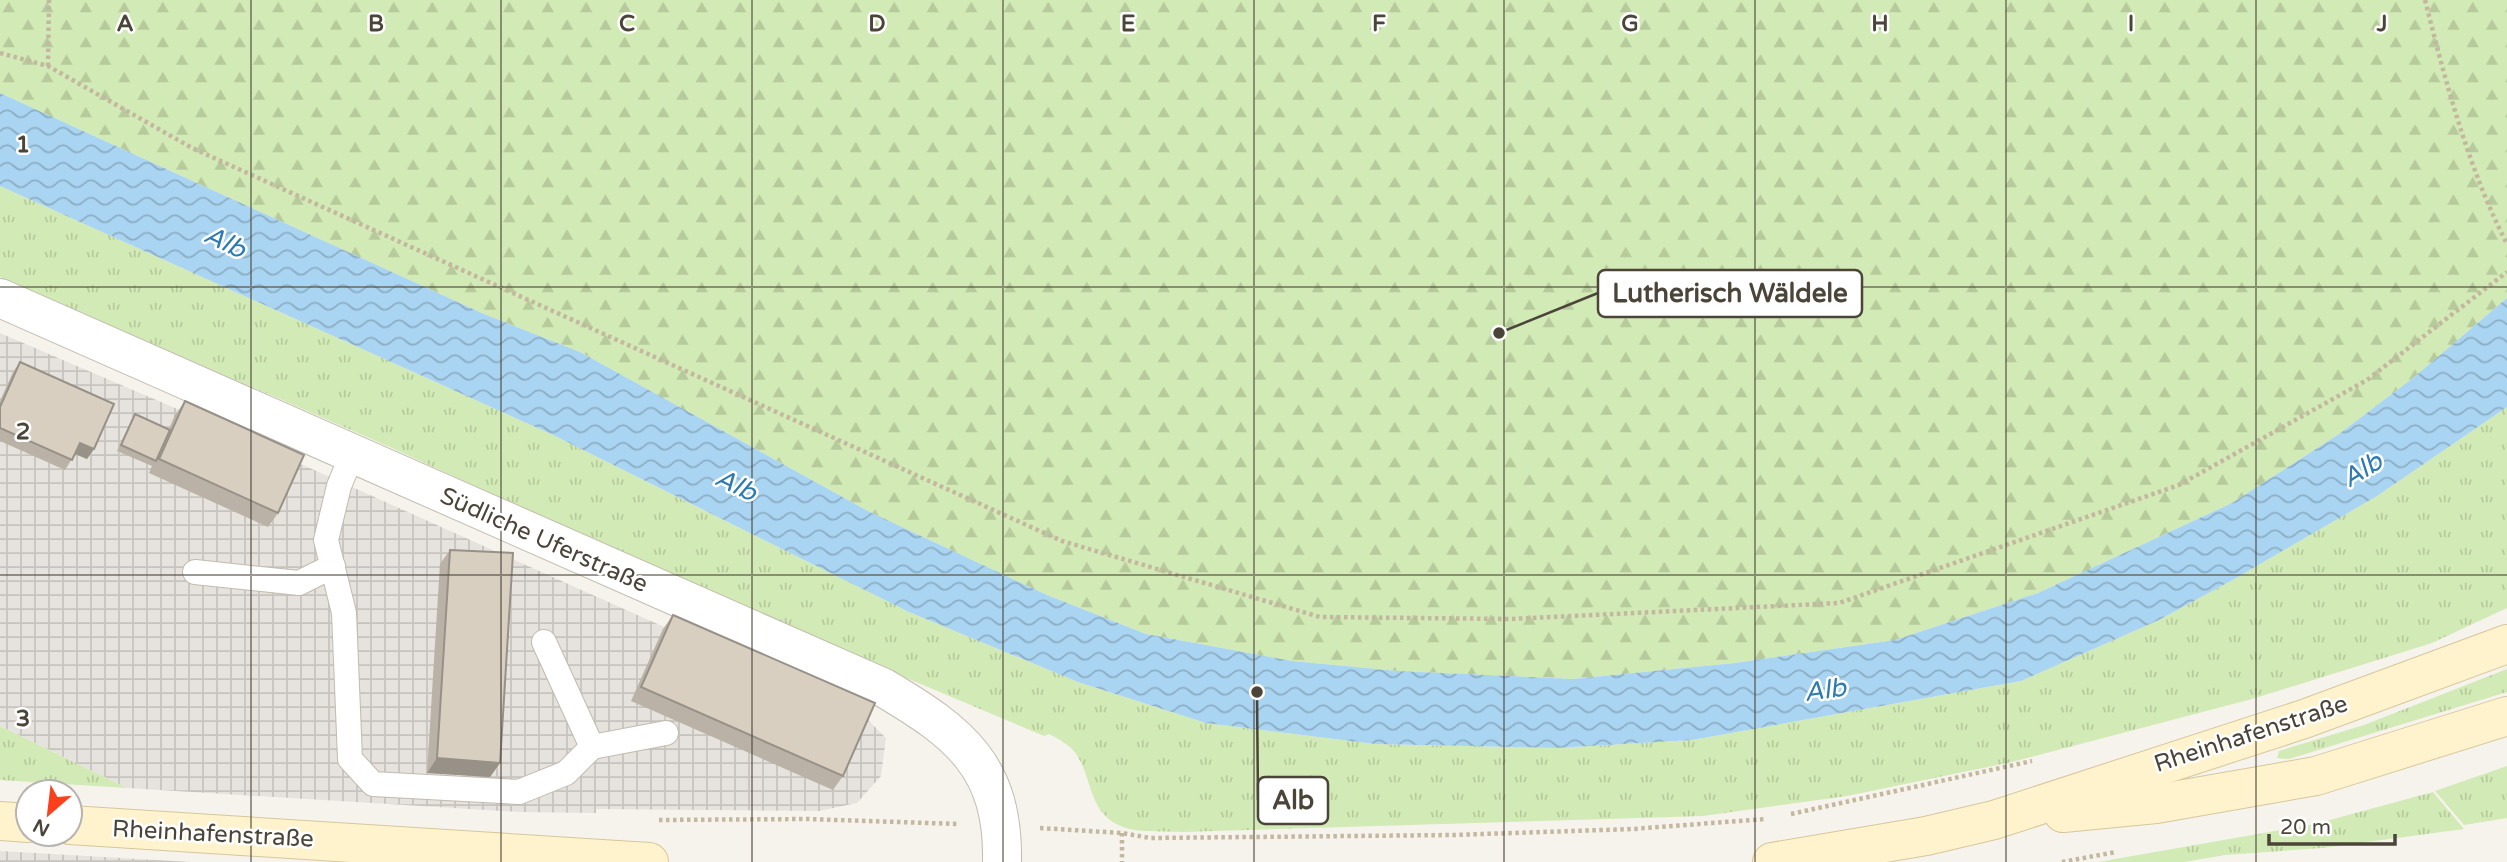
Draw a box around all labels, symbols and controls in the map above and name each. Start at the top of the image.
text: A [116,10,134,38]
text: B [368,10,384,38]
text: C [619,10,635,38]
text: D [868,10,886,38]
text: E [1121,10,1135,38]
text: F [1372,10,1386,38]
text: G [1621,10,1639,38]
text: H [1871,10,1889,38]
text: I [2128,10,2134,38]
text: J [2376,10,2387,38]
text: 1 [16,131,30,159]
water label: Alb [199,219,252,266]
callout: Lutherisch Wäldele [1598,270,1862,317]
text: Lutherisch Wäldele [1612,278,1848,309]
text: 2 [16,418,30,446]
water label: Alb [2336,445,2389,494]
water label: Alb [710,462,763,509]
street label: Südliche Uferstraße [436,481,652,599]
water label: Alb [1802,671,1850,708]
street label: Rheinhafenstraße [2151,689,2351,779]
text: 3 [16,705,30,733]
callout: Alb [1258,777,1328,824]
north arrow [14,778,84,848]
text: Alb [1272,785,1314,816]
scale bar [2269,802,2395,846]
text: N [30,814,53,840]
street label: Rheinhafenstraße [111,814,315,854]
text: 20 m [2280,815,2331,840]

